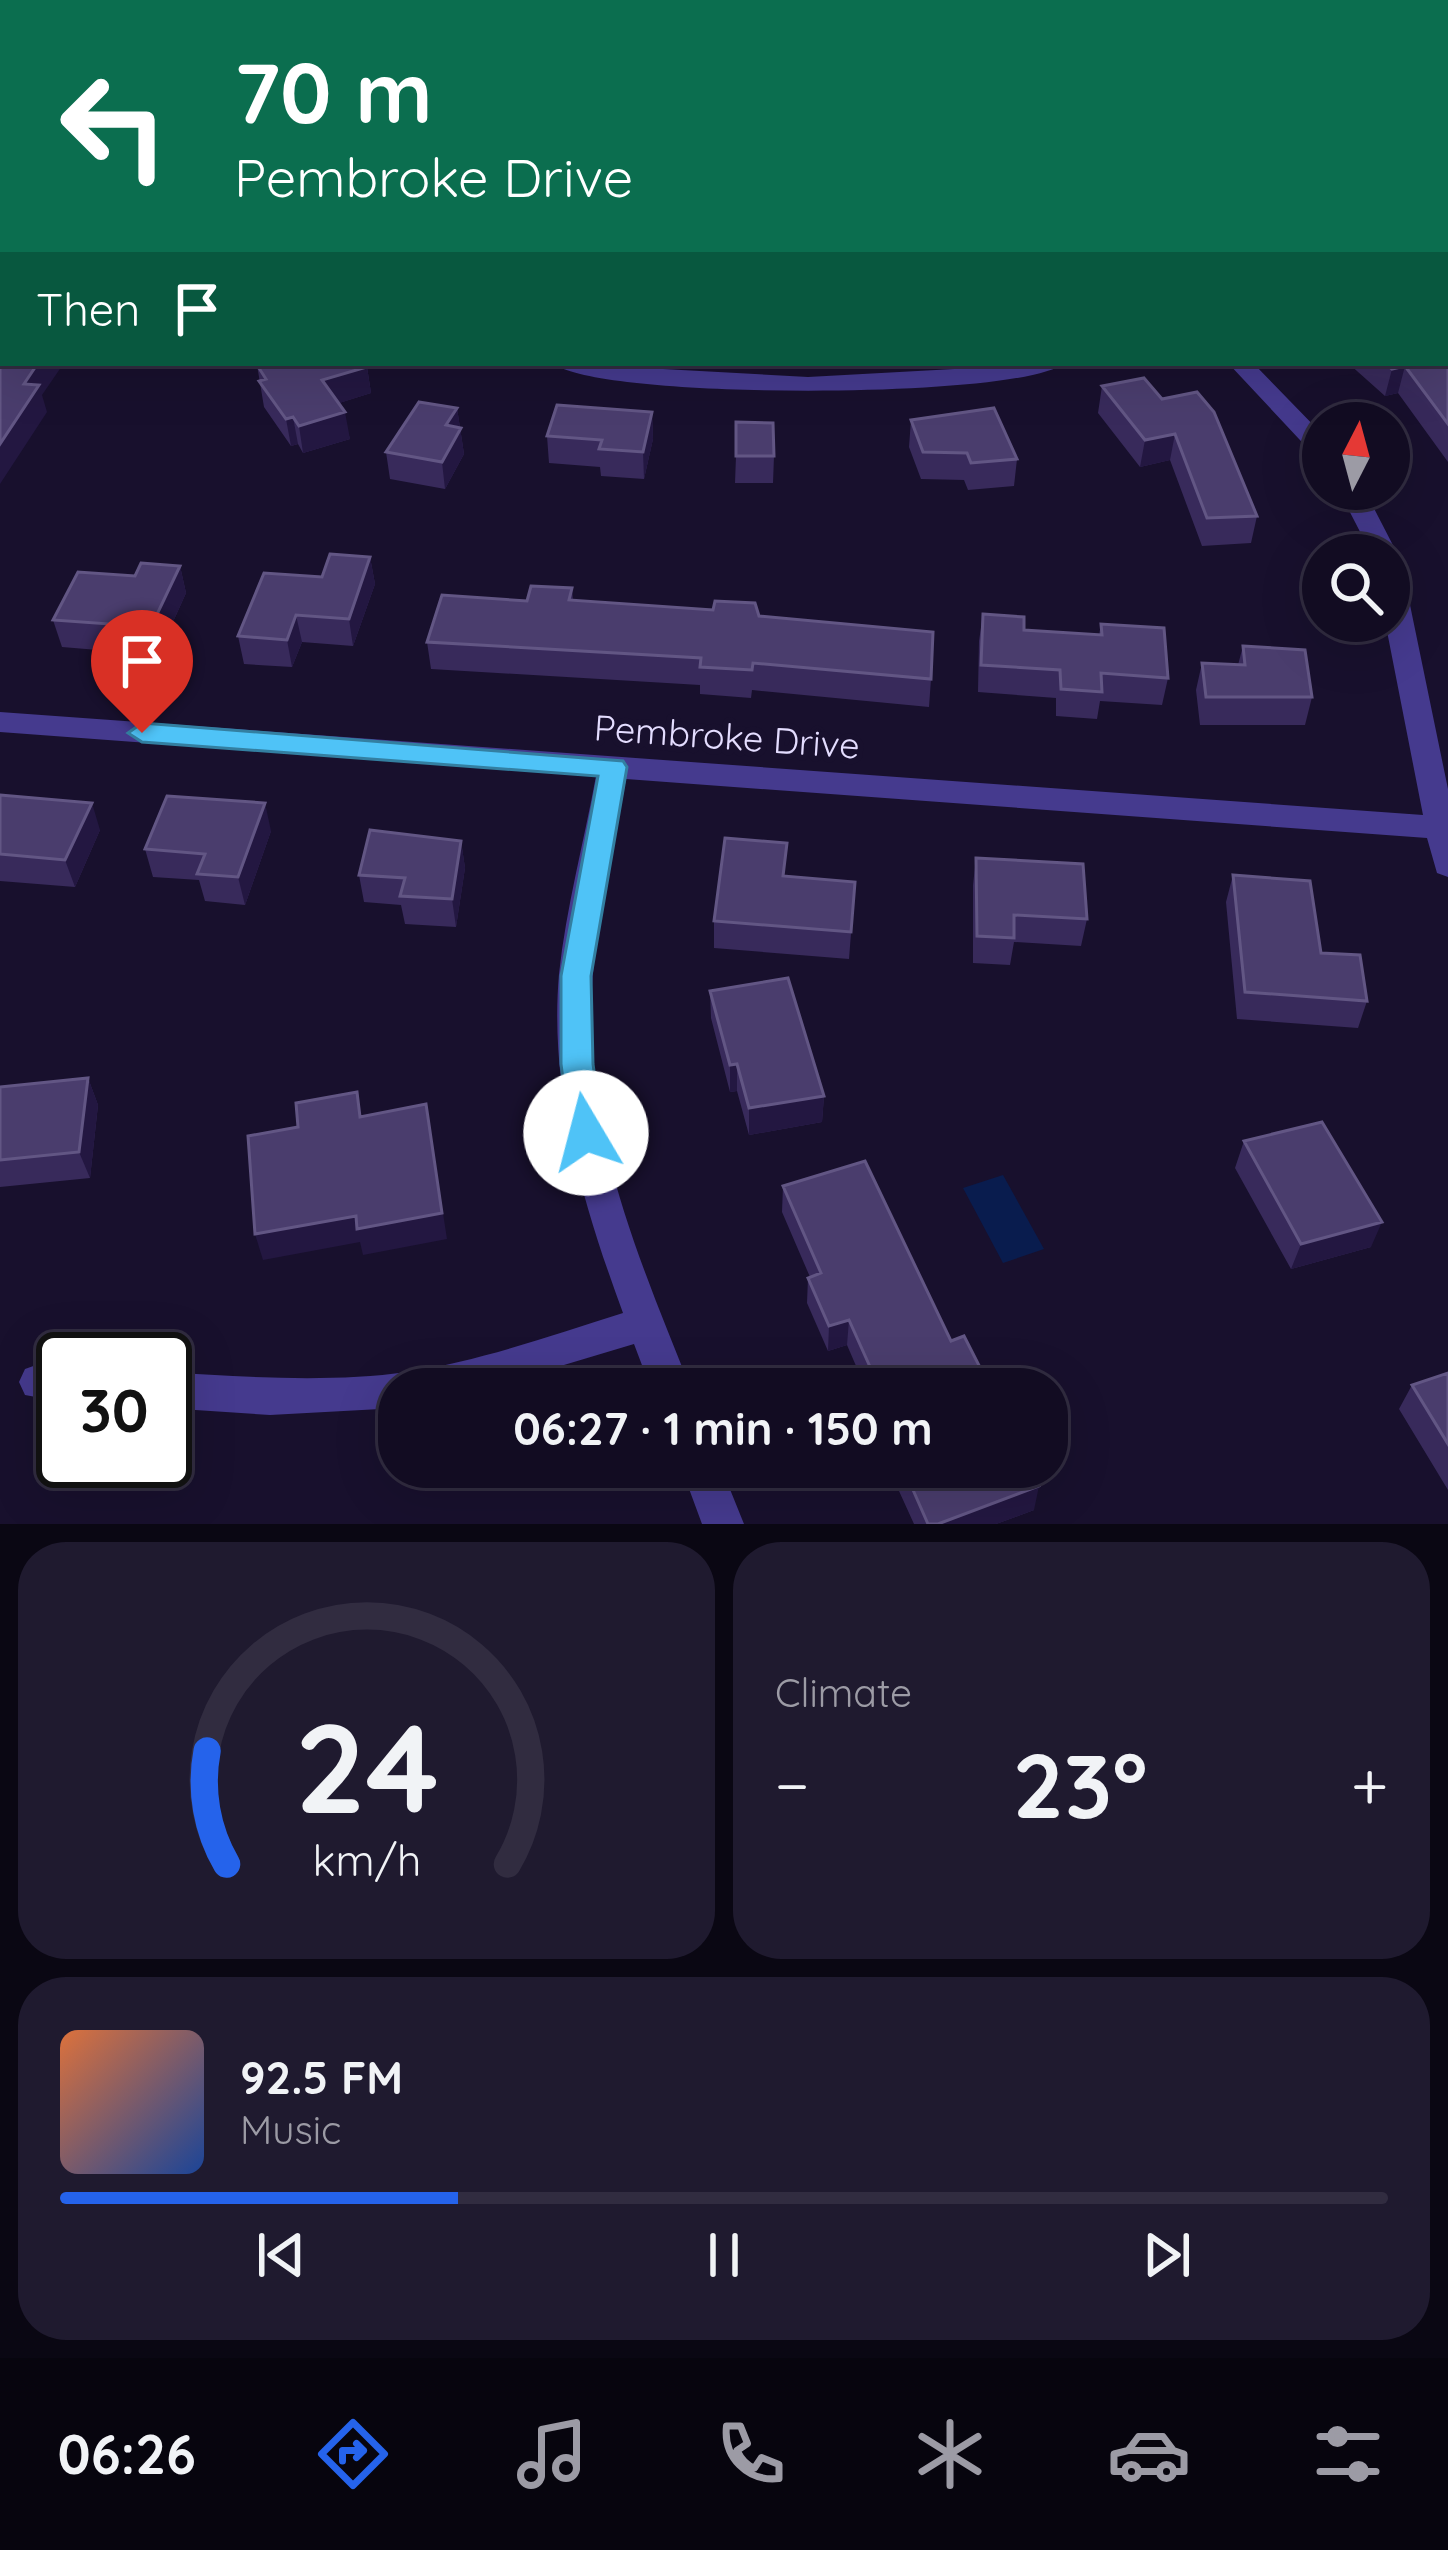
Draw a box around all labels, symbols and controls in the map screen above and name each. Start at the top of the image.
text: 70 m [234,39,433,144]
icon: left [36,48,192,204]
text: Pembroke Drive [234,143,633,211]
icon: arrive [164,276,230,342]
text: Then [36,281,140,337]
north arrow [1302,402,1410,510]
map controls [1302,402,1410,642]
button: search [1302,534,1410,642]
pin [91,610,193,733]
icon: arrive [109,628,175,694]
street label: Pembroke Drive [593,704,861,768]
position arrow [523,1070,649,1196]
speed limit sign: 30 [36,1332,192,1488]
text: 06:27 · 1 min · 150 m [513,1400,933,1456]
text: Climate [775,1668,912,1717]
text: 24 [294,1688,439,1844]
text: 23° [1013,1728,1148,1841]
text: − [775,1743,809,1826]
text: + [1351,1743,1388,1826]
text: km/h [312,1832,421,1886]
text: 92.5 FM [240,2049,403,2105]
text: Music [240,2105,341,2154]
icon: previous [248,2222,314,2288]
icon: pause [691,2222,757,2288]
icon: next [1134,2222,1200,2288]
icon: directions [311,2412,395,2496]
icon: music [510,2412,594,2496]
icon: phone [709,2412,793,2496]
icon: climate [908,2412,992,2496]
icon: car [1107,2412,1191,2496]
icon: filters [1306,2412,1390,2496]
text: 06:26 [58,2420,196,2488]

